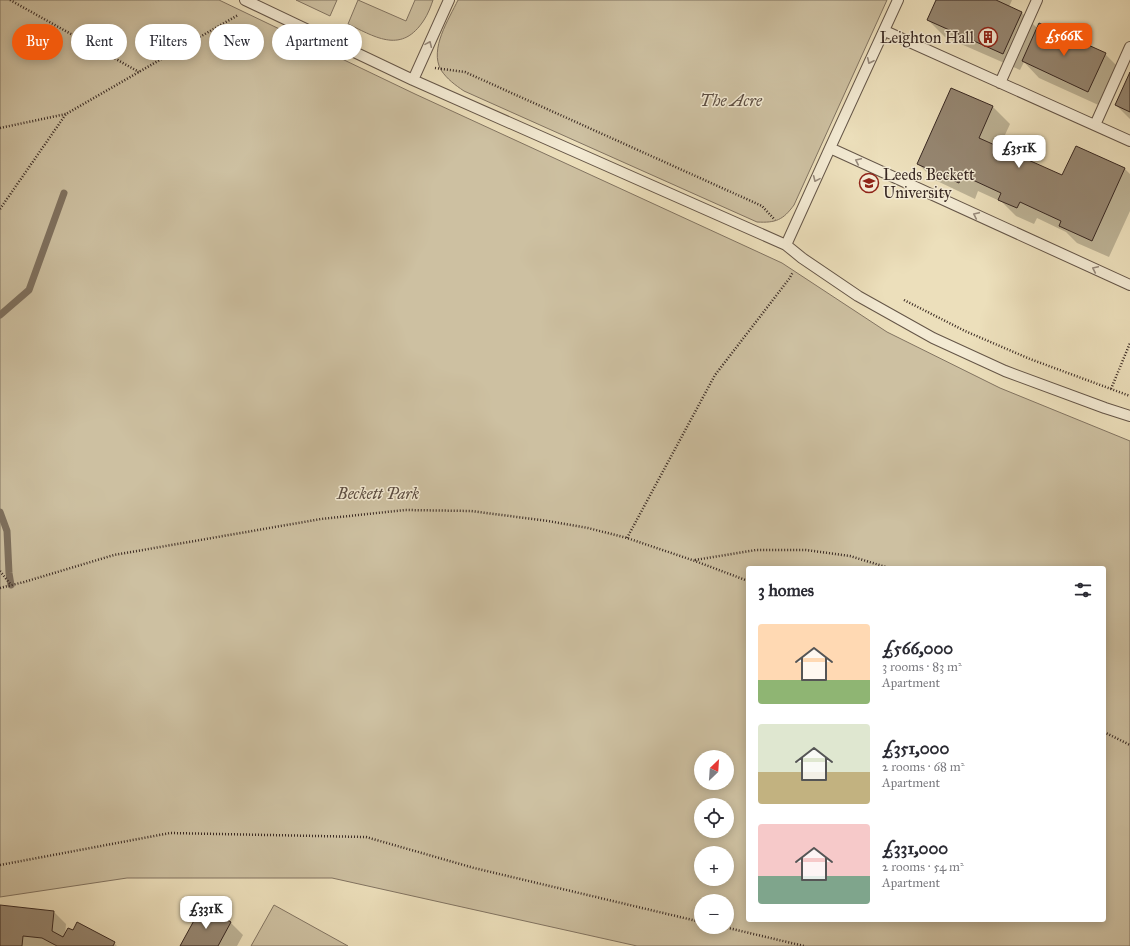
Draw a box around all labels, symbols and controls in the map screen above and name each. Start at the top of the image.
pin: £566K [1036,23,1092,57]
chip: Buy [12,24,63,60]
chip: Rent [71,24,127,60]
chip: Filters [135,24,201,60]
chip: New [209,24,264,60]
chip: Apartment [272,24,362,60]
building icon: Leighton Hall [977,26,999,48]
place label: Leighton Hall [880,28,975,48]
text: £566K [1045,28,1083,44]
one-way arrow [424,41,432,49]
one-way arrow [867,57,875,64]
park label: The Acre [700,91,763,110]
pin: £351K [991,135,1047,169]
text: £351K [1002,140,1036,156]
one-way arrow [855,158,862,166]
place label: Leeds Beckett University [883,165,975,202]
school or university icon: Leeds Beckett University [858,172,880,194]
one-way arrow [813,174,821,182]
one-way arrow [973,212,981,220]
one-way arrow [1091,266,1099,274]
park label: Beckett Park [336,484,419,503]
icon: filters [1072,579,1094,601]
text: 3 homes [758,580,814,601]
text: £566,000 [882,638,953,659]
icon: home [790,640,838,688]
text: 3 rooms · 83 m² [882,659,962,675]
text: Apartment [882,675,940,691]
text: £351,000 [882,738,949,759]
icon: home [790,740,838,788]
north arrow [694,750,734,790]
map controls [694,750,734,934]
text: 2 rooms · 68 m² [882,759,964,775]
text: Apartment [882,775,940,791]
button: locate [694,798,734,838]
text: £331,000 [882,838,948,859]
icon: home [790,840,838,888]
button: + [694,846,734,886]
text: 2 rooms · 54 m² [882,859,964,875]
text: Apartment [882,875,940,891]
button: − [694,894,734,934]
pin: £331K [178,896,234,930]
text: £331K [189,901,223,917]

